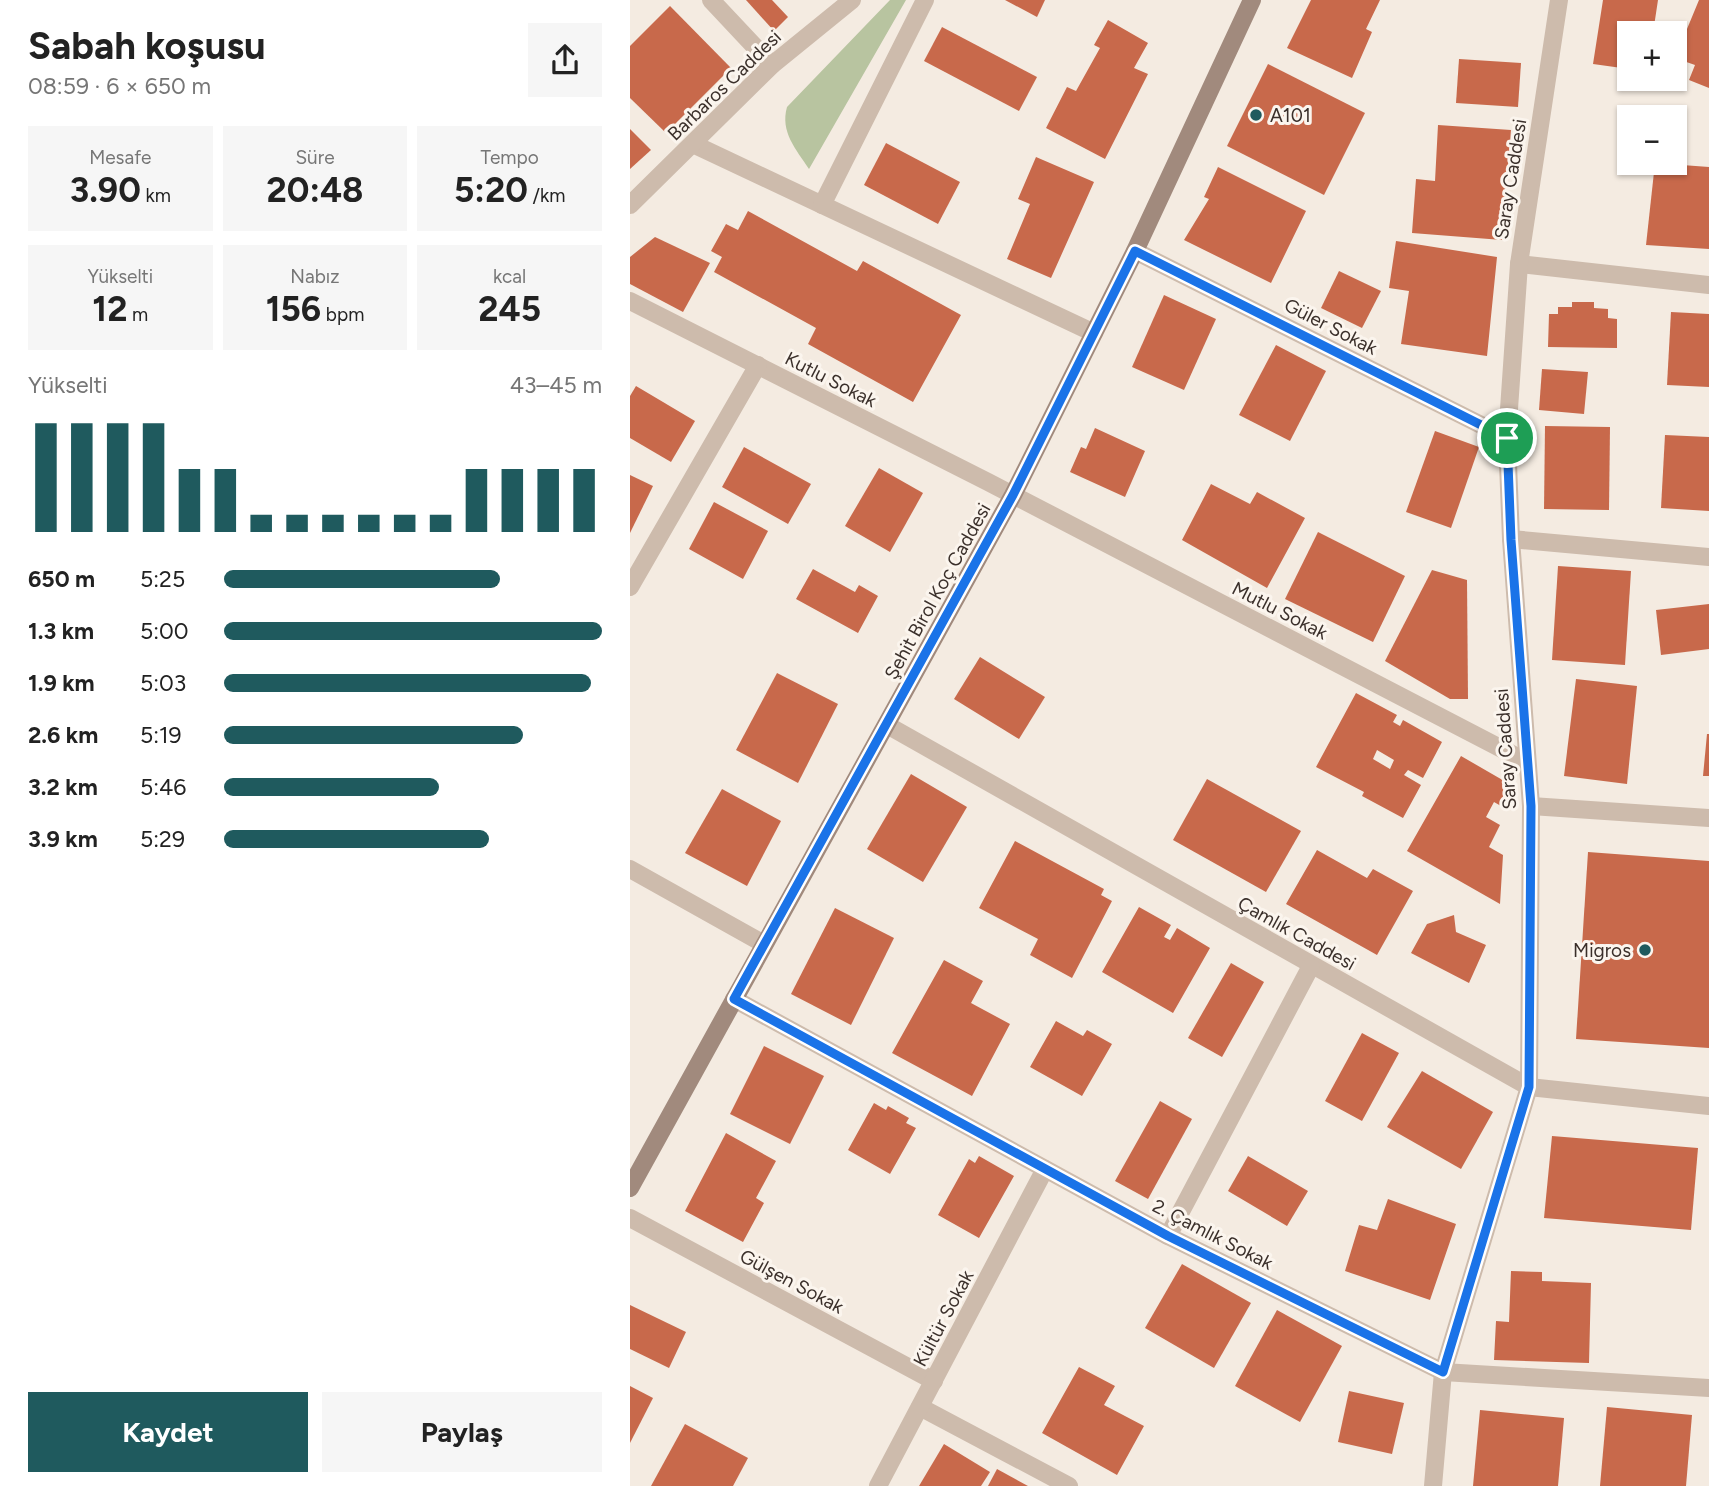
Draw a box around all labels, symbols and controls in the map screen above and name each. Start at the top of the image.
map controls [1617,21,1687,175]
button: + [1617,21,1687,91]
text: Sabah koşusu [28,23,266,69]
button: share [528,23,602,97]
street label: Barbaros Caddesi [663,25,786,145]
text: 08:59 · 6 × 650 m [28,72,211,100]
place label: A101 [1270,104,1311,127]
button: − [1617,105,1687,175]
marker: A101 [1248,107,1264,123]
street label: Saray Caddesi [1490,117,1531,241]
text: Mesafe [89,146,151,169]
text: Süre [295,146,335,169]
text: Tempo [481,146,539,169]
text: 3.90 [70,169,141,211]
text: 20:48 [266,169,364,211]
text: 5:20 [454,169,528,211]
text: km [141,184,171,207]
text: /km [528,184,565,207]
text: Yükselti [87,265,153,288]
text: Nabız [290,265,340,288]
text: kcal [493,265,526,288]
text: 12 [92,288,127,330]
text: 156 [266,288,321,330]
text: 245 [478,288,541,330]
street label: Güler Sokak [1280,293,1382,360]
text: m [127,303,148,326]
text: bpm [321,303,364,326]
street label: Kutlu Sokak [781,347,881,413]
text: Yükselti [28,371,108,399]
text: 43–45 m [510,371,602,399]
pin [1477,408,1537,468]
icon: arrive [1488,419,1526,457]
street label: Şehit Birol Koç Caddesi [879,499,995,683]
text: 650 m [28,565,95,593]
text: 5:25 [140,565,185,593]
street label: Mutlu Sokak [1228,577,1332,645]
text: 1.3 km [28,617,94,645]
text: 5:00 [140,617,189,645]
text: 1.9 km [28,669,95,697]
text: 5:03 [140,669,186,697]
street label: Saray Caddesi [1490,688,1521,810]
text: 2.6 km [28,721,98,749]
text: 5:19 [140,721,182,749]
text: 3.2 km [28,773,98,801]
text: 5:46 [140,773,186,801]
text: 3.9 km [28,825,98,853]
text: 5:29 [140,825,185,853]
street label: Çamlık Caddesi [1234,892,1360,975]
place label: Migros [1573,939,1631,962]
marker: Migros [1637,942,1653,958]
street label: 2. Çamlık Sokak [1149,1194,1277,1275]
street label: Gülşen Sokak [736,1244,848,1319]
street label: Kültür Sokak [908,1265,979,1370]
button: Kaydet [28,1392,308,1472]
button: Paylaş [322,1392,602,1472]

